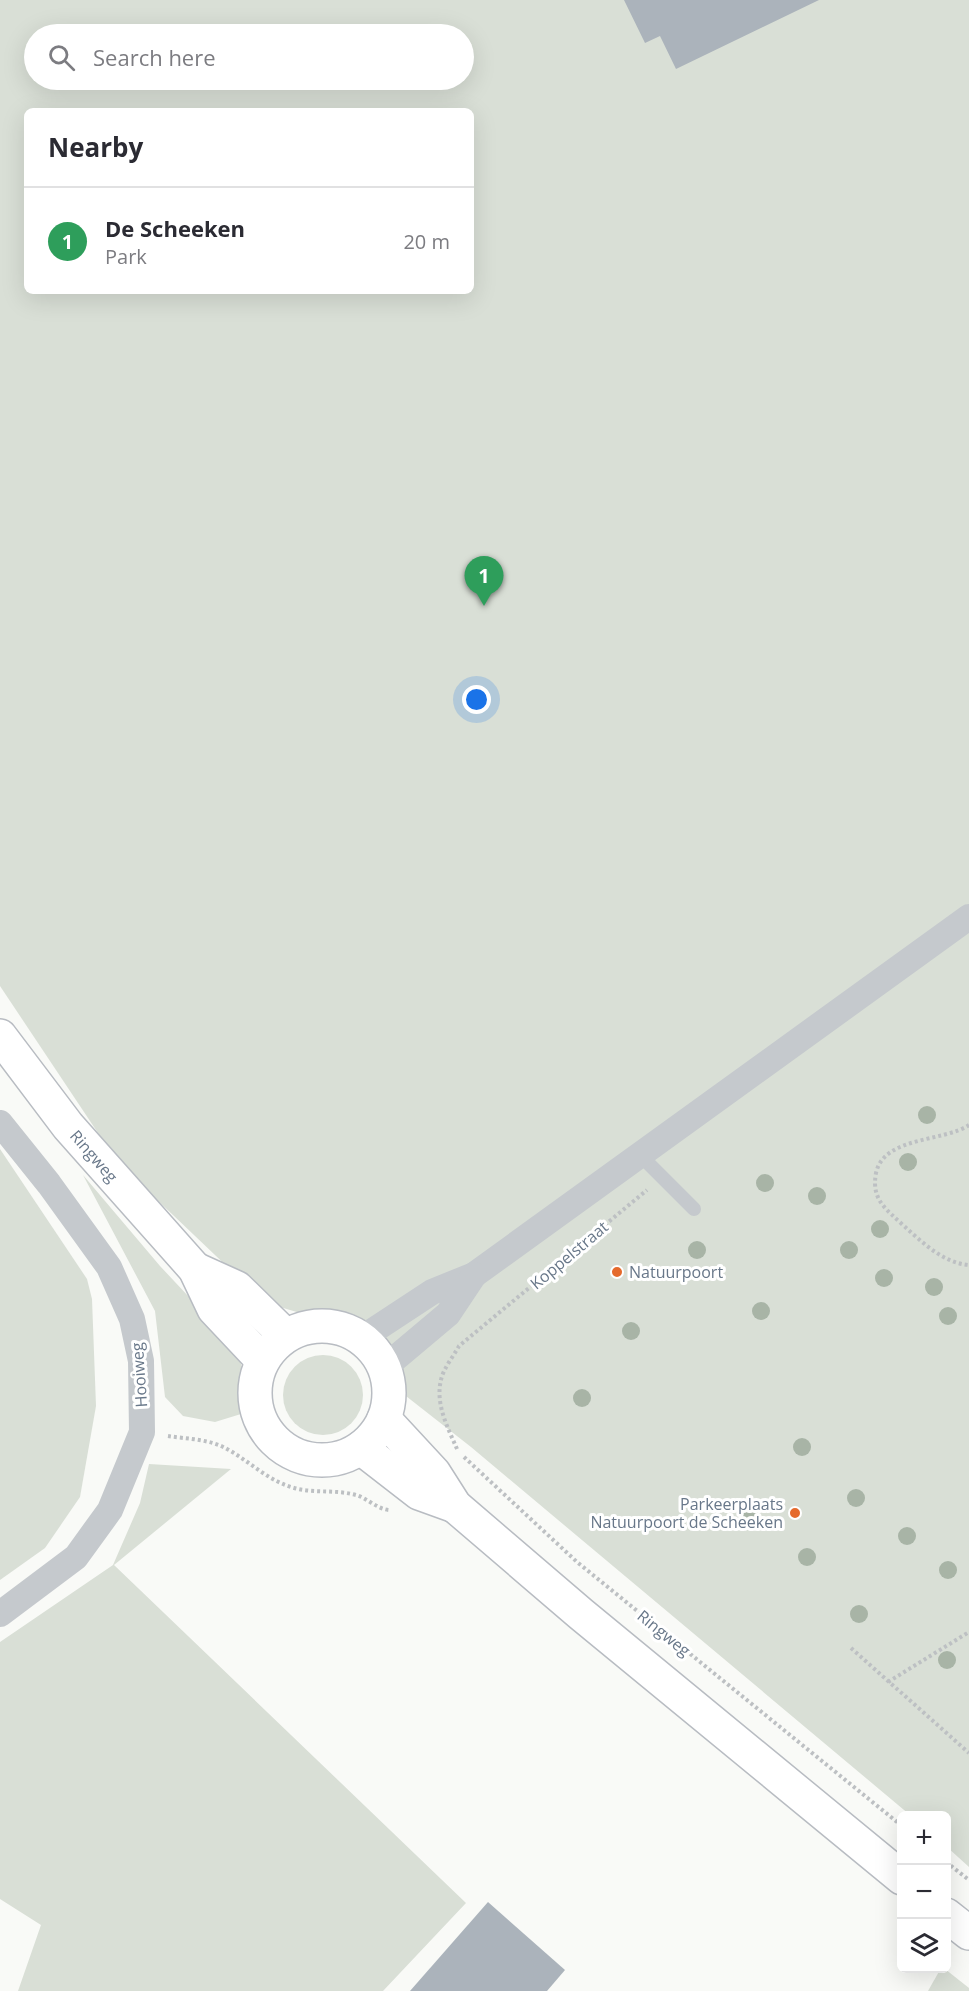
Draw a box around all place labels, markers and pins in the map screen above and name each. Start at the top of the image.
pin: 1 [464,556,504,606]
place label: Natuurpoort [629,1261,723,1283]
marker: Natuurpoort [610,1265,624,1279]
place label: Parkeerplaats Natuurpoort de Scheeken [590,1493,783,1533]
marker: Parkeerplaats Natuurpoort de Scheeken [788,1506,802,1520]

